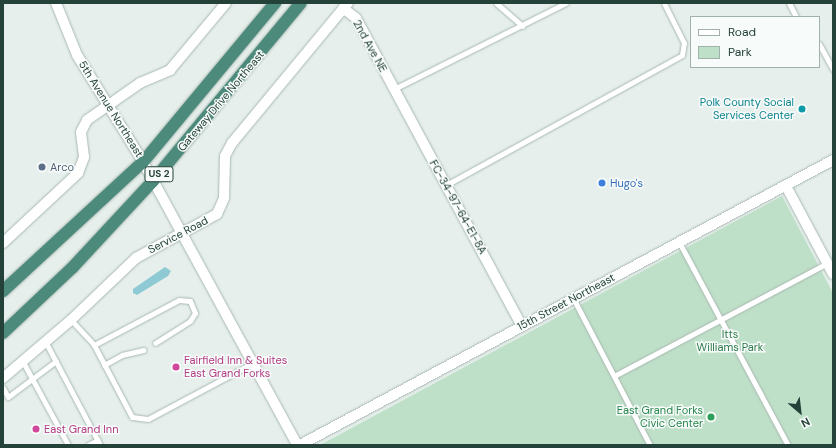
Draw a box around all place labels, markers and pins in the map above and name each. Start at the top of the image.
place label: Polk County Social Services Center [700,96,794,122]
marker: Polk County Social Services Center [797,104,807,114]
place label: Arco [50,160,74,174]
marker: Arco [37,162,47,172]
place label: Hugo's [610,176,643,190]
marker: Hugo's [597,178,607,188]
place label: Fairfield Inn & Suites East Grand Forks [184,354,287,380]
marker: Fairfield Inn & Suites East Grand Forks [171,362,181,372]
place label: East Grand Forks Civic Center [617,404,703,430]
marker: East Grand Forks Civic Center [706,412,716,422]
place label: East Grand Inn [44,422,118,436]
marker: East Grand Inn [31,424,41,434]

